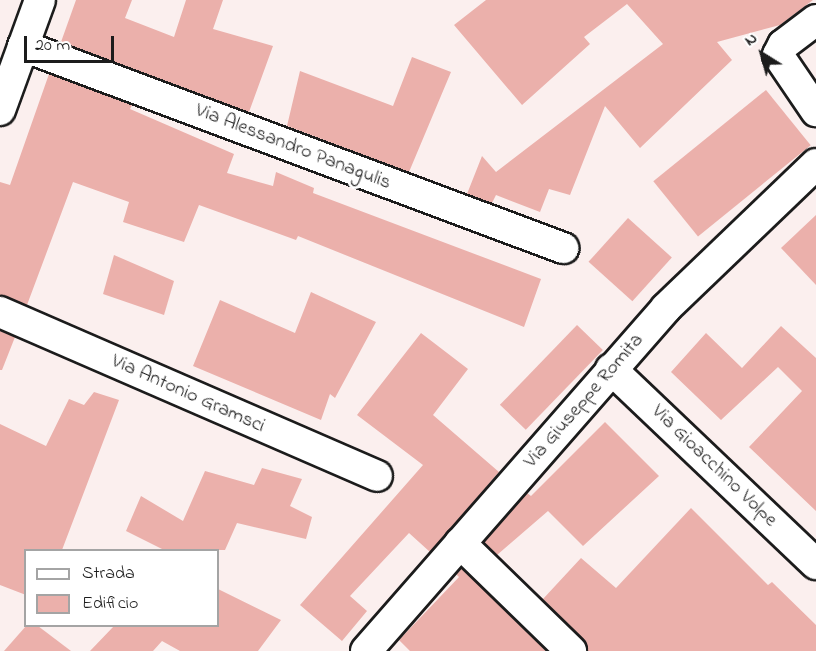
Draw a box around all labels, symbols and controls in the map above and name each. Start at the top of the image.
scale bar [27,24,117,62]
north arrow [732,24,792,84]
text: N [740,27,763,52]
text: 20 m [35,33,70,59]
street label: Via Alessandro Panagulis [192,99,394,195]
street label: Via Giuseppe Romita [519,329,649,473]
street label: Via Antonio Gramsci [107,349,269,439]
street label: Via Gioacchino Volpe [646,400,782,532]
legend [24,549,219,627]
text: Strada [82,561,135,587]
text: Edificio [82,591,138,617]

